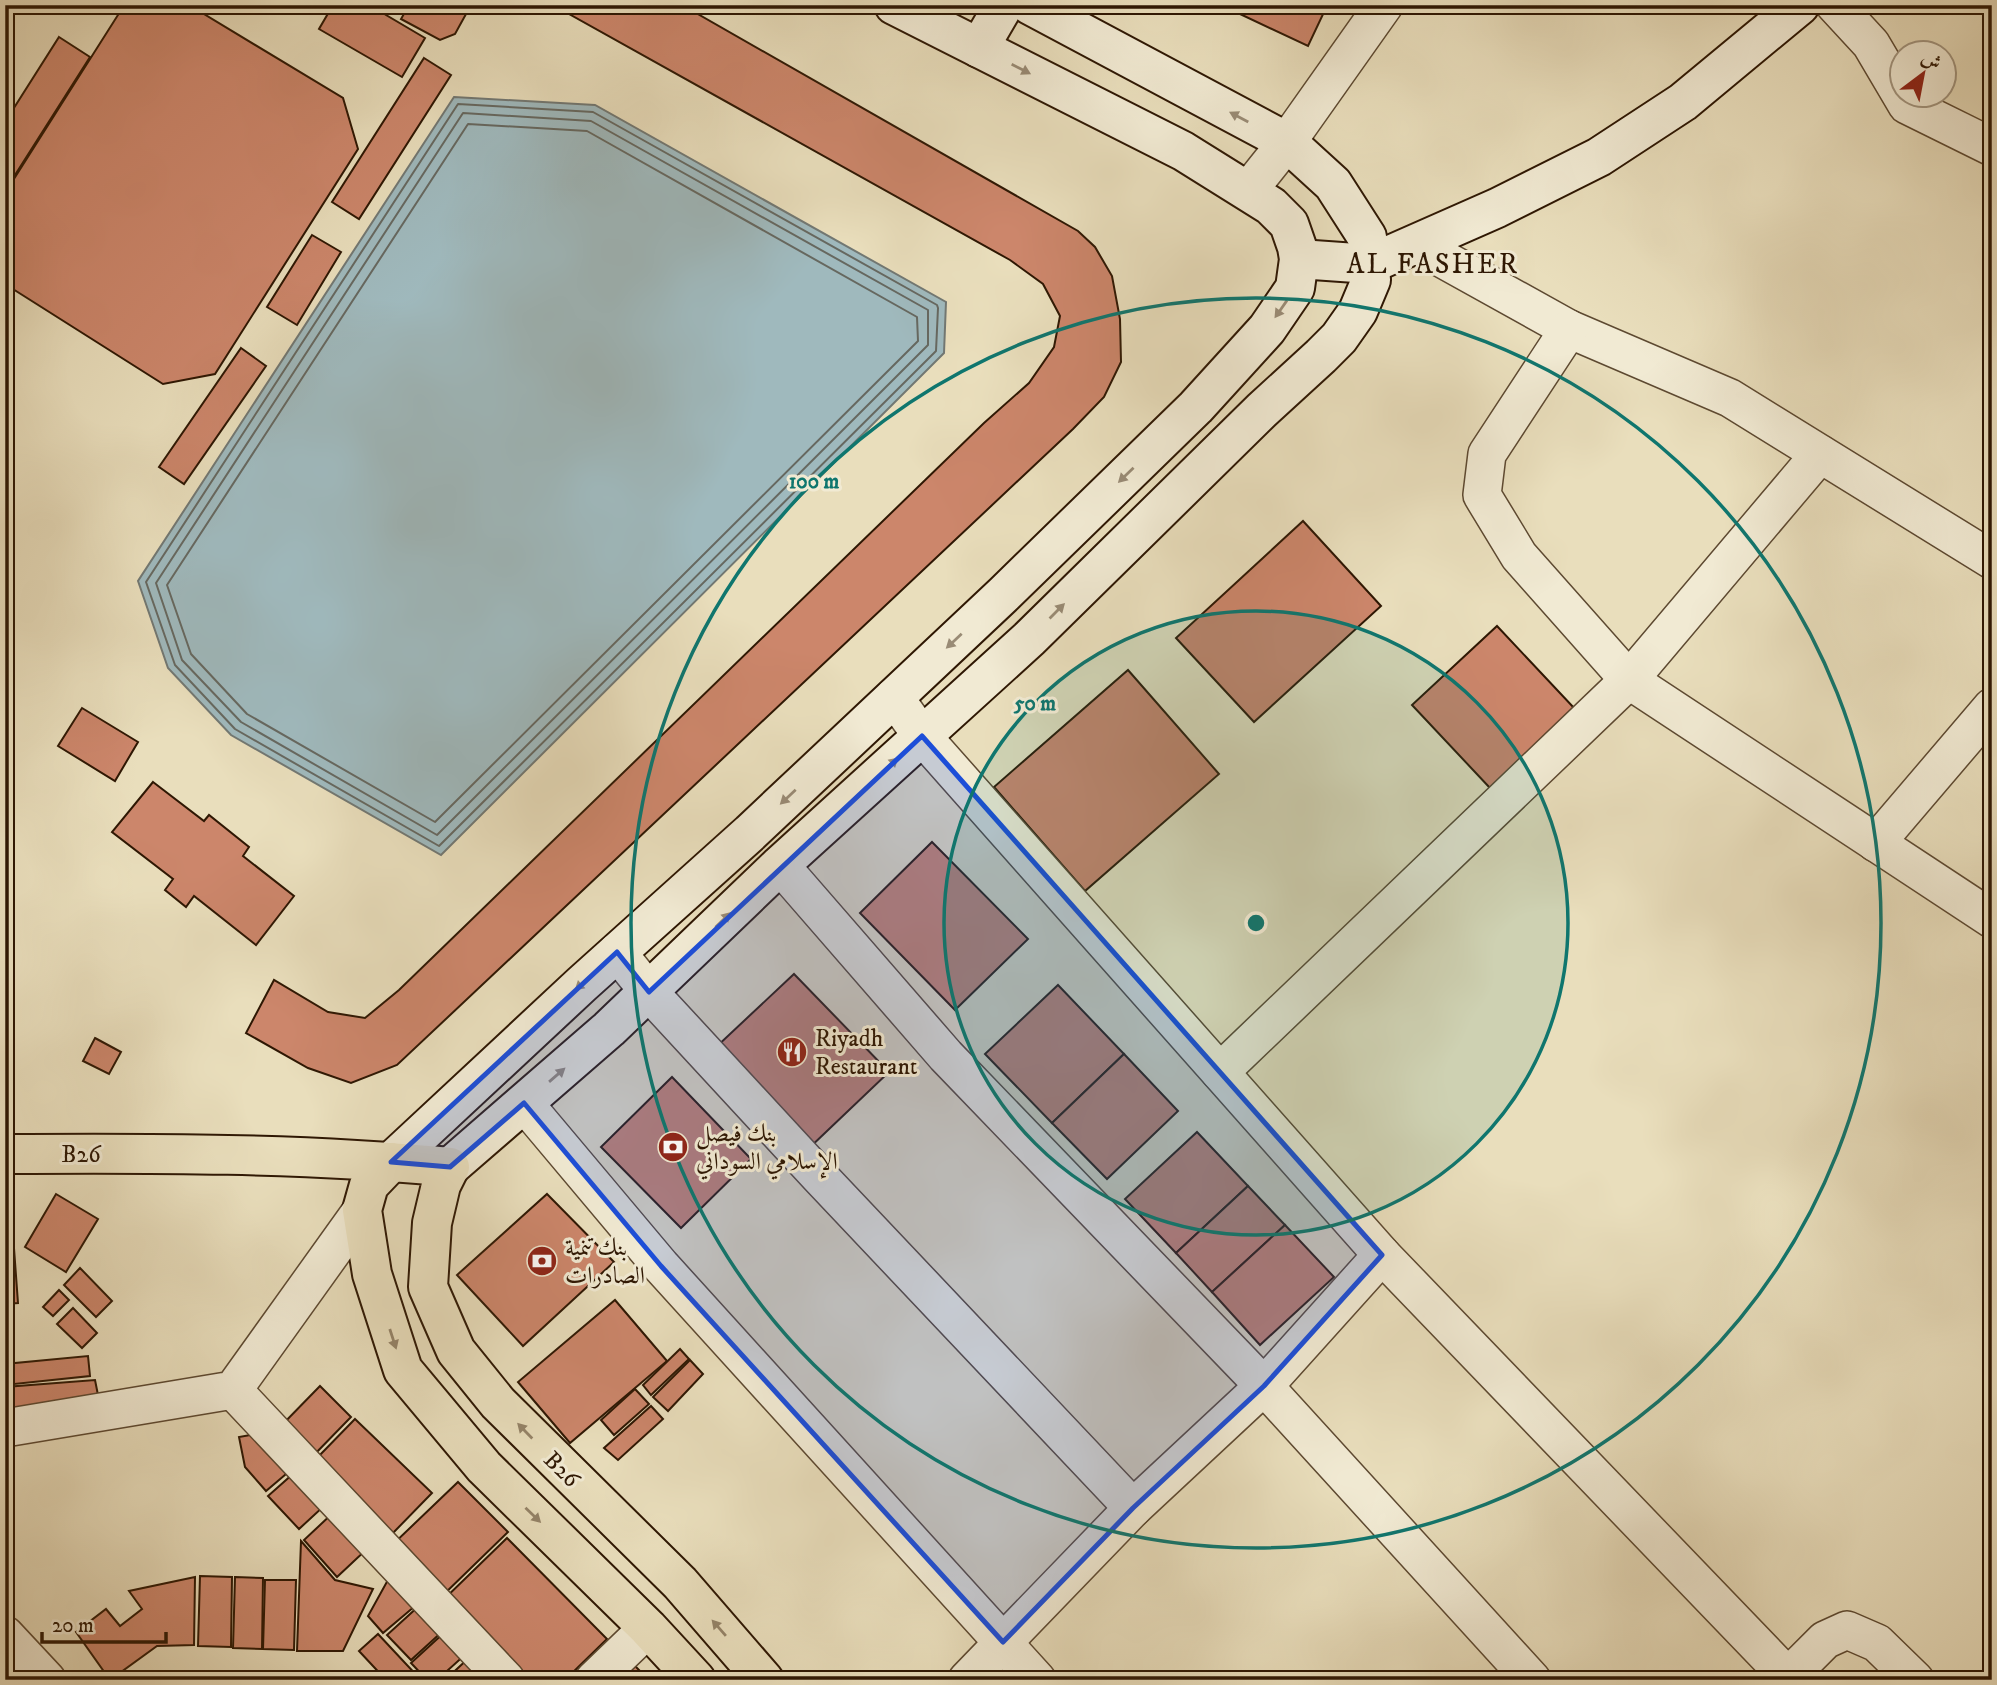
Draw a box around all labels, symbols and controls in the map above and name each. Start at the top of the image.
north arrow [1888,38,1958,108]
text: ش [1917,46,1945,76]
one-way arrow [1011,63,1031,75]
one-way arrow [1228,111,1248,123]
district label: AL FASHER [1347,247,1519,282]
one-way arrow [1274,300,1288,318]
one-way arrow [1118,466,1135,482]
text: 100 m [789,469,839,495]
one-way arrow [1048,603,1065,619]
one-way arrow [945,633,963,649]
text: 50 m [1013,691,1056,717]
one-way arrow [881,757,899,773]
one-way arrow [780,788,797,804]
centre of rings [1244,911,1268,935]
one-way arrow [715,912,732,929]
one-way arrow [575,974,592,990]
place label: Riyadh Restaurant [815,1024,918,1082]
restaurant icon: Riyadh Restaurant [775,1035,809,1069]
one-way arrow [548,1068,565,1083]
place label: بنك فيصل الإسلامي السوداني [696,1119,838,1180]
bank icon: بنك فيصل الإسلامي السوداني [656,1130,690,1164]
street label: B26 [61,1140,102,1170]
place label: بنك تنمية الصادرات [565,1233,645,1291]
bank icon: بنك تنمية الصادرات [525,1244,559,1278]
one-way arrow [388,1329,399,1350]
one-way arrow [518,1423,534,1440]
street label: B26 [537,1445,587,1495]
one-way arrow [524,1507,541,1524]
scale bar [42,1601,166,1645]
text: 20 m [52,1613,94,1639]
one-way arrow [712,1620,727,1637]

